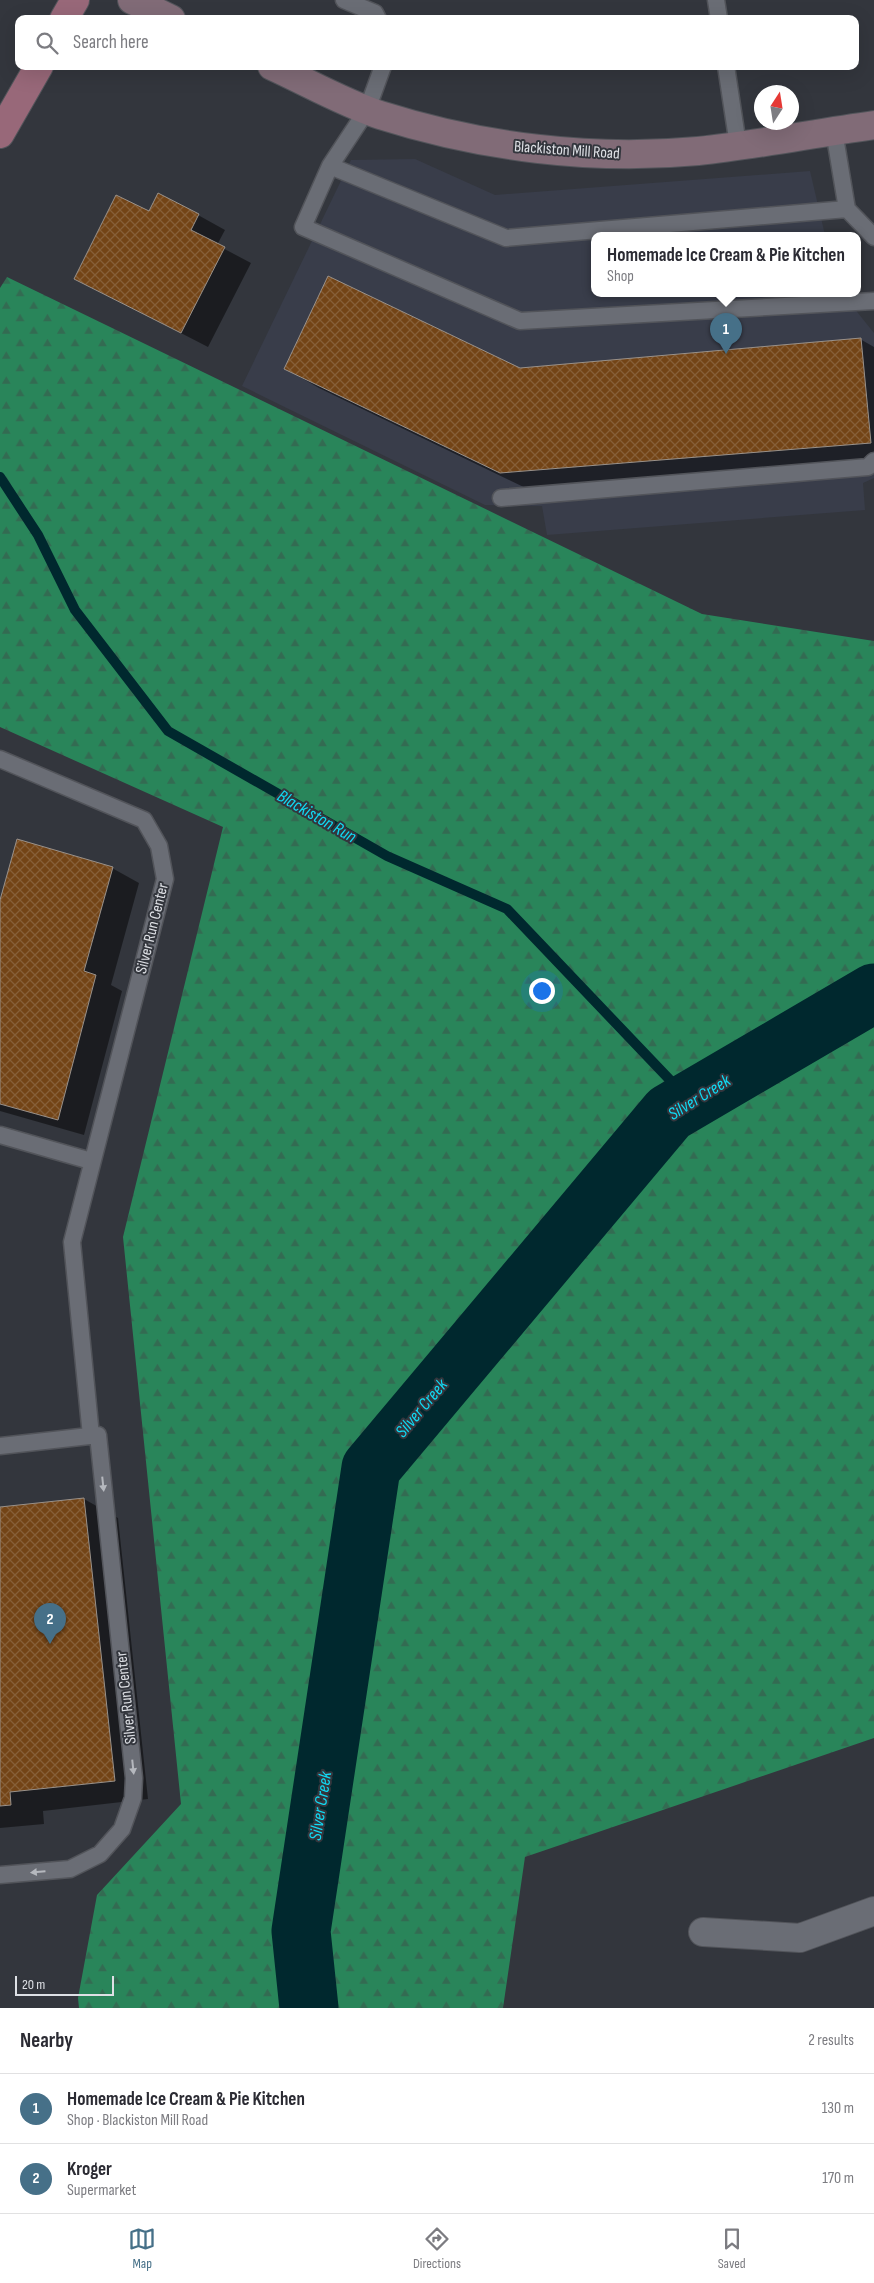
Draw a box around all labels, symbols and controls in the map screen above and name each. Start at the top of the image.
search box [15,15,859,70]
icon: search [33,29,61,57]
text: Search here [73,31,149,54]
north arrow [754,85,799,130]
street label: Blackiston Mill Road [513,137,620,164]
popup [591,232,861,297]
text: Homemade Ice Cream & Pie Kitchen [607,244,845,267]
text: Shop [607,267,634,286]
pin: 1 [710,313,742,354]
water label: Blackiston Run [273,785,360,848]
street label: Silver Run Center [132,881,173,976]
your location [529,978,555,1004]
water label: Silver Creek [664,1069,735,1125]
water label: Silver Creek [391,1374,453,1442]
one-way arrow [99,1476,107,1492]
pin: 2 [34,1603,66,1644]
street label: Silver Run Center [112,1650,141,1745]
one-way arrow [129,1759,137,1775]
water label: Silver Creek [305,1769,337,1842]
one-way arrow [30,1868,46,1876]
scale bar [15,1973,114,1996]
text: 20 m [22,1976,45,1993]
text: Nearby [20,2028,73,2053]
text: 2 results [808,2031,854,2050]
text: Homemade Ice Cream & Pie Kitchen [67,2088,305,2111]
text: 1 [33,2099,39,2118]
text: 130 m [822,2099,854,2118]
text: Shop · Blackiston Mill Road [67,2111,208,2130]
text: Kroger [67,2158,112,2181]
text: 2 [32,2169,40,2188]
text: 170 m [822,2169,854,2188]
text: Supermarket [67,2181,136,2200]
tab: Map [128,2225,156,2272]
tab: Directions [413,2225,461,2272]
tab: Saved [718,2225,746,2272]

